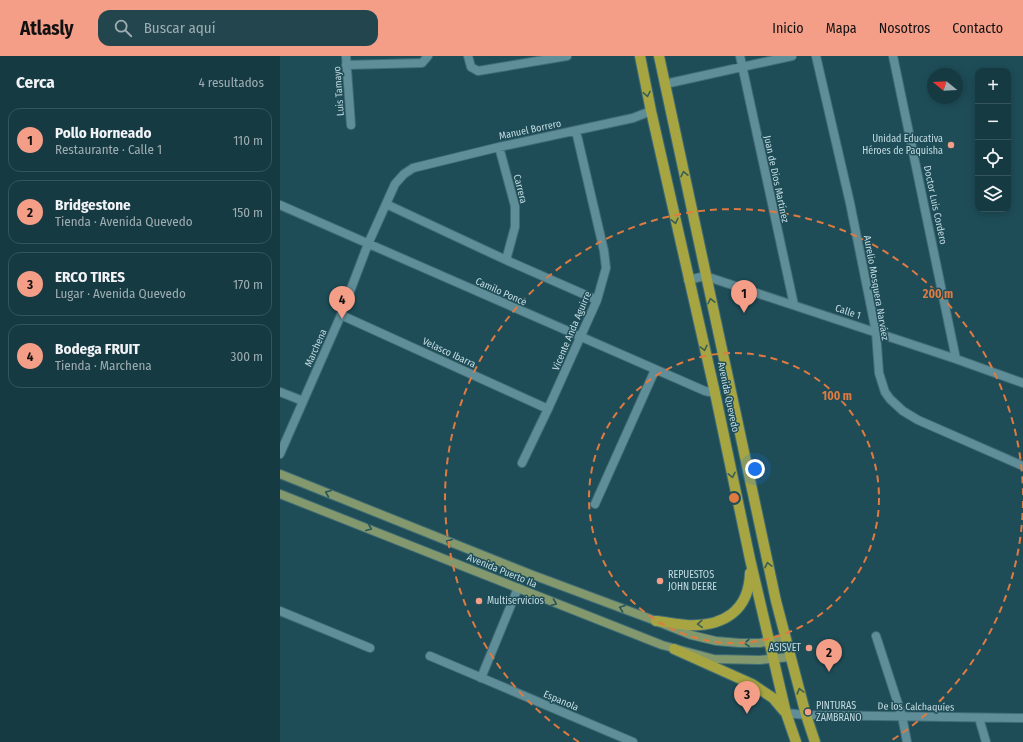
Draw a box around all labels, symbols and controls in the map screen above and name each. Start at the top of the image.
search box [98,10,378,46]
text: Atlasly [20,17,74,40]
icon: search [112,17,134,39]
text: Buscar aquí [144,19,215,37]
text: Inicio [772,20,804,37]
text: Mapa [826,20,857,37]
text: Nosotros [879,20,930,37]
text: Contacto [952,20,1003,37]
street label: Luis Tamayo [331,66,347,116]
north arrow [927,68,963,104]
map controls [975,68,1011,212]
button: + [975,68,1011,104]
text: Cerca [16,72,55,93]
text: 4 resultados [198,75,264,90]
one-way arrow [643,91,651,97]
button: − [975,104,1011,140]
street label: Manuel Borrero [498,118,562,142]
text: Pollo Horneado [55,124,151,142]
text: 1 [27,133,33,148]
text: 110 m [233,133,263,148]
place label: Unidad Educativa Héroes de Paquisha [862,133,943,157]
street label: Juan de Dios Martínez [761,134,792,224]
marker: Unidad Educativa Héroes de Paquisha [946,140,956,150]
button: locate [975,140,1011,176]
text: Restaurante · Calle 1 [55,142,162,157]
street label: Doctor Luis Cordero [921,164,949,246]
one-way arrow [680,171,688,177]
street label: Carrera [511,173,529,205]
button: layers [975,176,1011,212]
text: Bridgestone [55,196,131,214]
text: 2 [27,205,33,220]
text: 150 m [232,205,263,220]
text: Tienda · Avenida Quevedo [55,214,193,229]
one-way arrow [671,218,679,224]
street label: Aurelio Mosquera Narváez [861,235,891,342]
text: ERCO TIRES [55,268,125,286]
street label: Camilo Ponce [474,275,529,309]
text: 3 [27,277,33,292]
text: 170 m [233,277,263,292]
pin: 1 [731,280,757,313]
text: Lugar · Avenida Quevedo [55,286,186,301]
pin: 4 [329,286,355,319]
text: 200 m [922,287,953,301]
street label: Vicente Anda Aguirre [550,290,594,372]
one-way arrow [707,298,715,305]
street label: Calle 1 [834,302,862,322]
street label: Marchena [302,327,330,369]
street label: Velasco Ibarra [420,335,478,371]
text: Bodega FRUIT [55,340,140,358]
one-way arrow [700,345,708,351]
text: 4 [27,349,33,364]
text: 300 m [231,349,263,364]
text: Tienda · Marchena [55,358,152,373]
street label: Avenida Quevedo [715,361,741,433]
text: 100 m [822,389,852,403]
your location [745,459,765,479]
one-way arrow [728,472,736,478]
one-way arrow [325,490,332,498]
centre of rings [727,491,741,505]
one-way arrow [365,524,372,532]
one-way arrow [445,538,452,546]
street label: Avenida Puerto Ila [465,551,539,591]
one-way arrow [765,562,773,568]
place label: REPUESTOS JOHN DEERE [668,569,717,593]
marker: REPUESTOS JOHN DEERE [655,576,665,586]
place label: Multiservicios [487,595,544,607]
marker: Multiservicios [474,596,484,606]
one-way arrow [551,598,558,606]
one-way arrow [619,605,626,613]
one-way arrow [697,619,703,628]
one-way arrow [744,639,750,647]
pin: 2 [816,639,842,672]
place label: ASISVET [769,642,801,654]
marker: ASISVET [804,643,814,653]
pin: 3 [734,681,760,714]
street label: Espanola [542,688,580,714]
one-way arrow [796,688,805,695]
street label: De los Calchaquíes [878,699,954,714]
place label: PINTURAS ZAMBRANO [816,700,862,724]
marker: PINTURAS ZAMBRANO [803,707,813,717]

